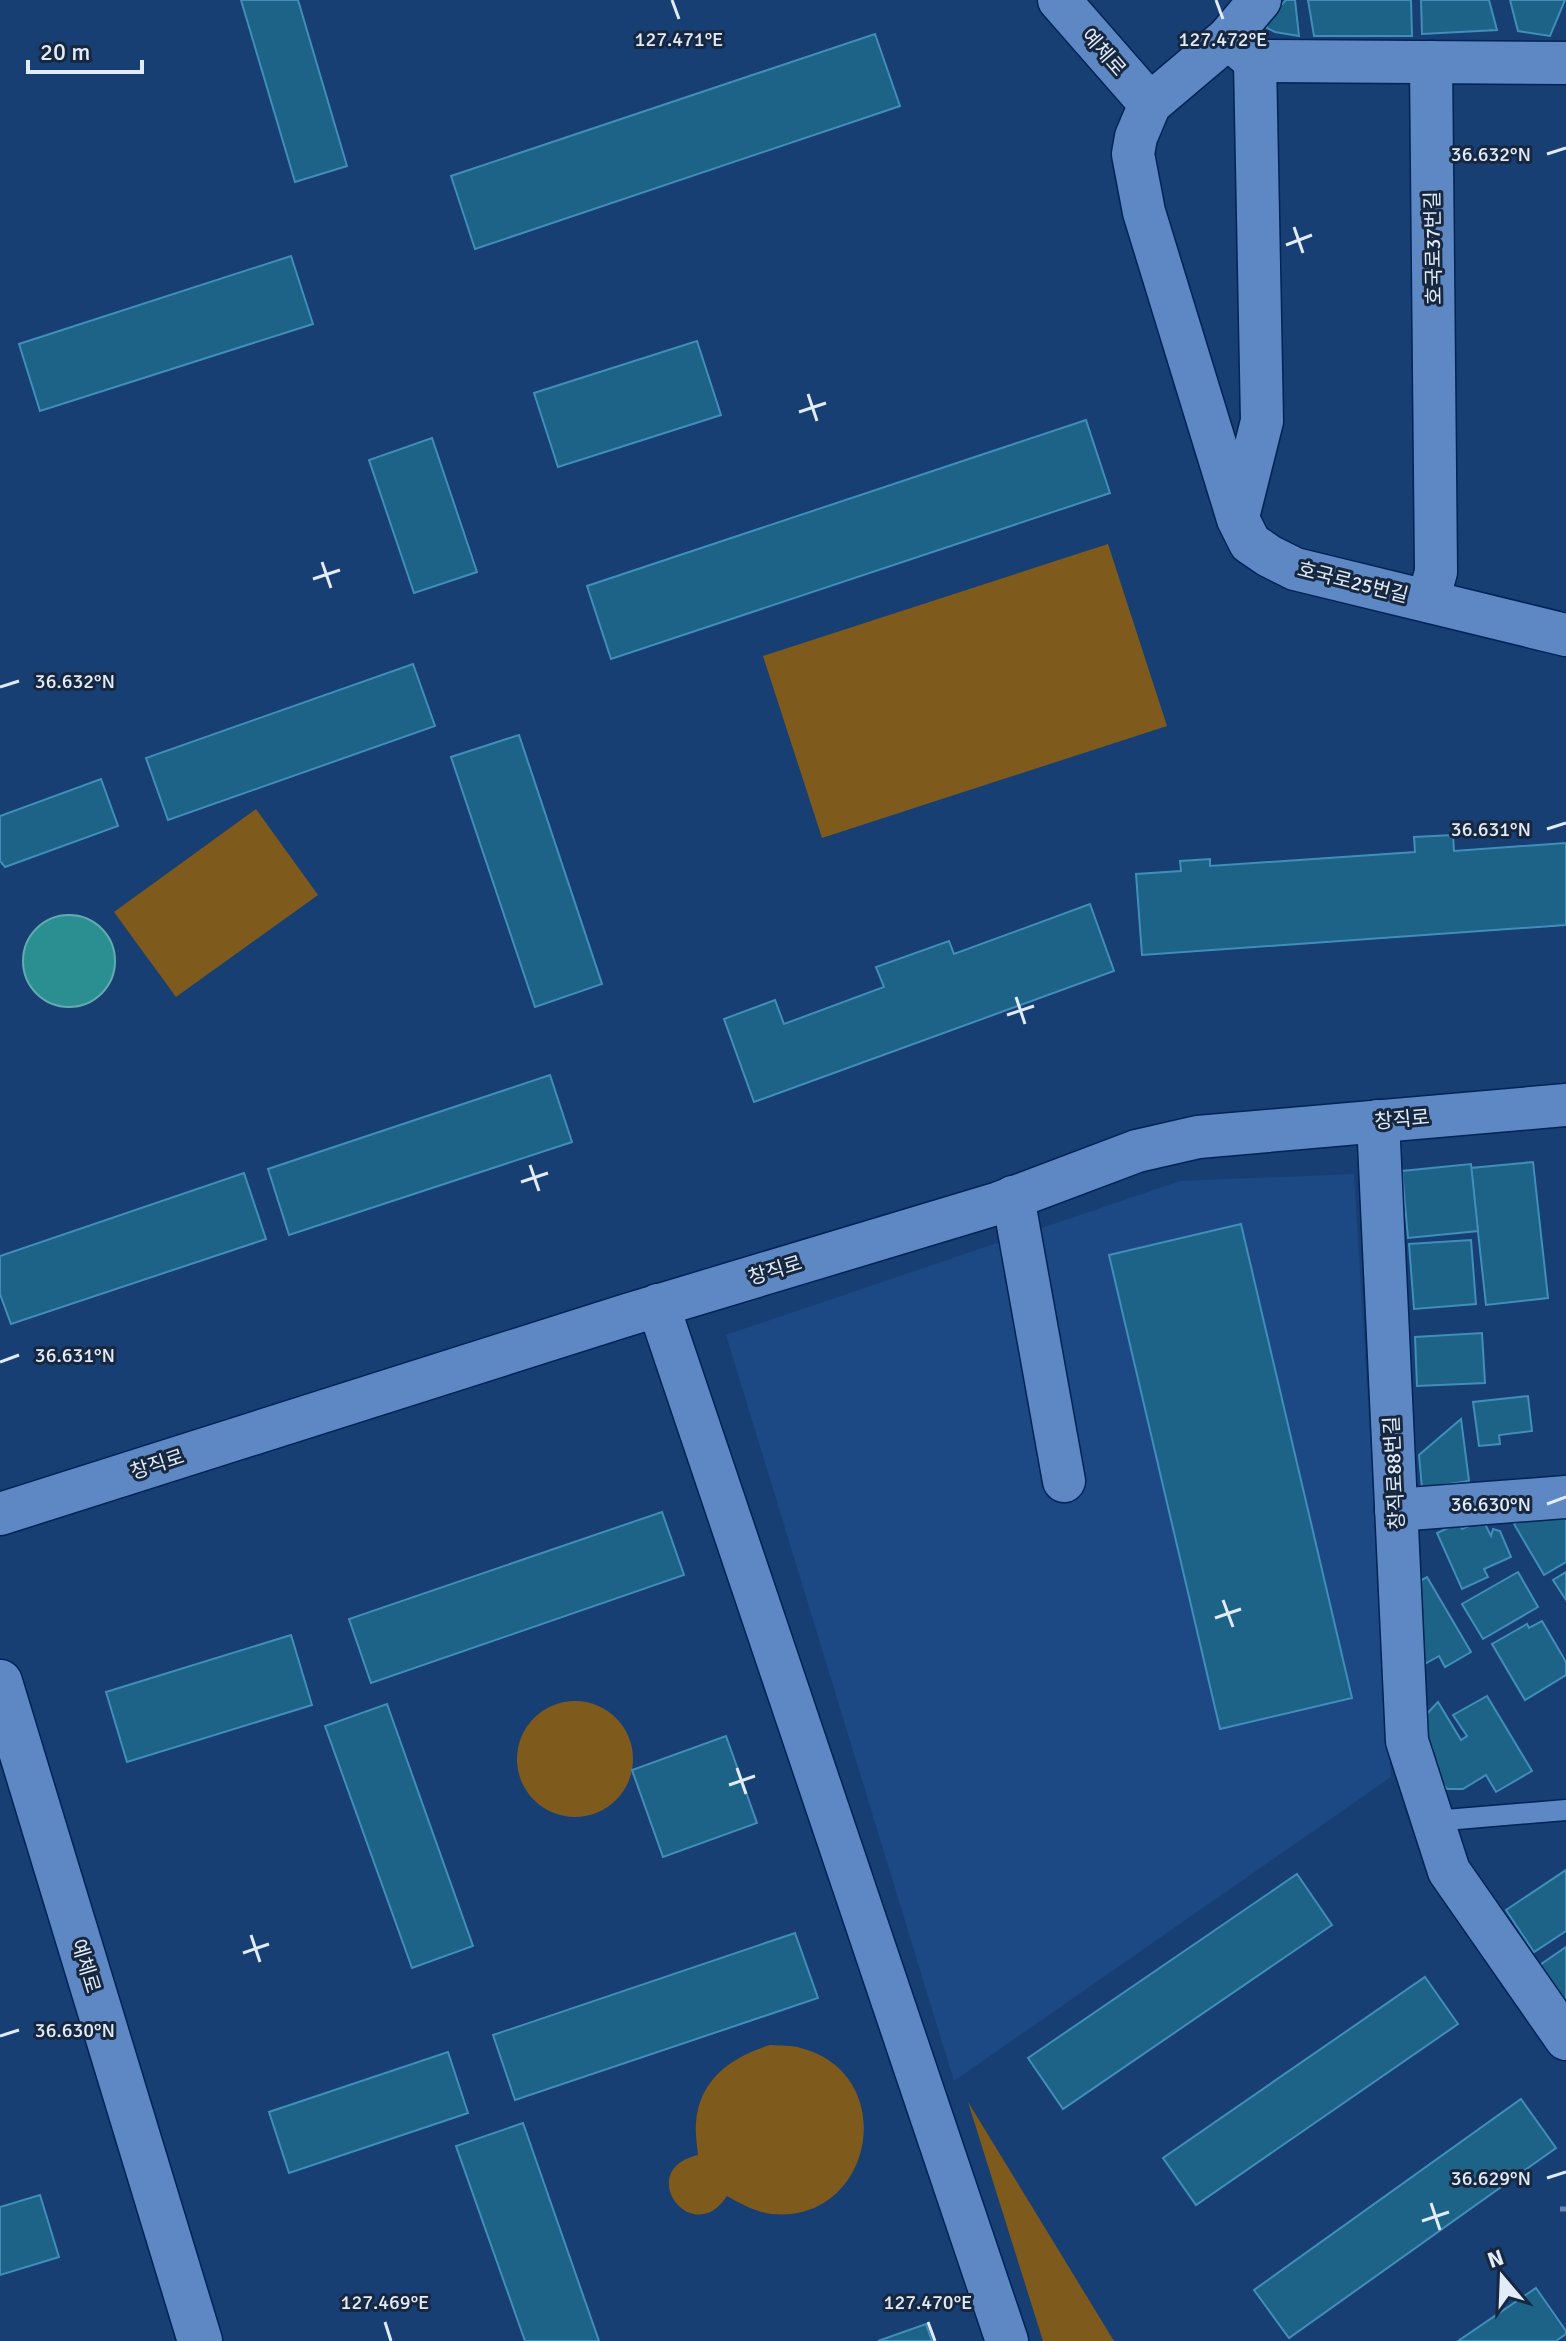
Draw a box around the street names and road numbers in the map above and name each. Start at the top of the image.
street label: 예체로 [1076,23,1131,81]
street label: 호국로37번길 [1420,191,1447,305]
street label: 호국로25번길 [1295,557,1411,608]
street label: 창직로 [1373,1105,1431,1134]
street label: 창직로 [745,1250,805,1291]
street label: 창직로88번길 [1379,1416,1410,1530]
street label: 창직로 [127,1444,187,1485]
street label: 예체로 [65,1936,106,1996]

